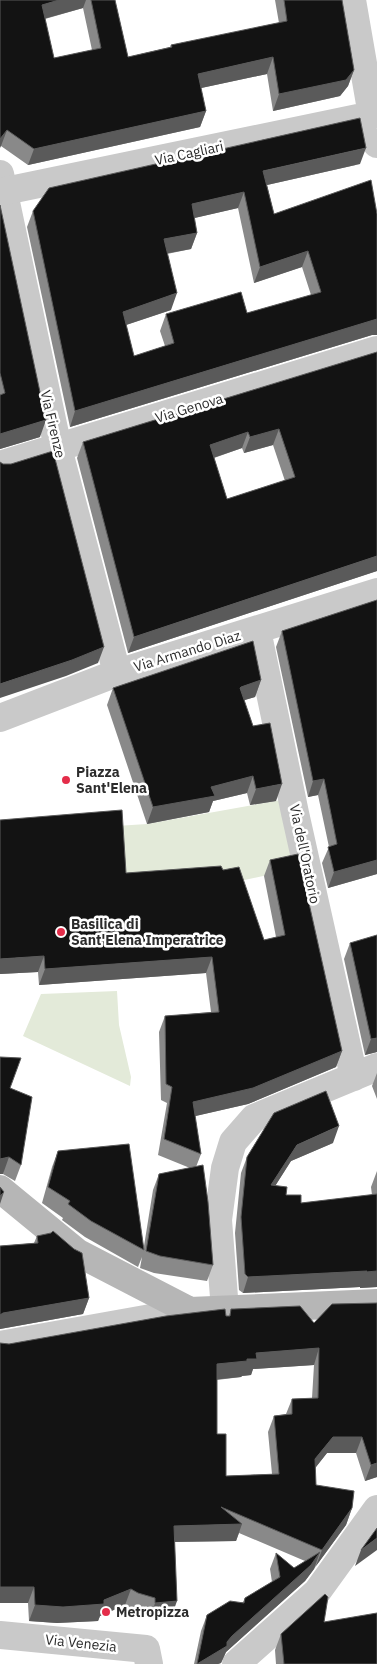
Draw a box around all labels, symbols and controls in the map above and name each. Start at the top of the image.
street label: Via Cagliari [153,137,225,169]
street label: Via Firenze [36,388,70,460]
street label: Via Genova [153,389,226,427]
street label: Via Armando Diaz [131,626,243,676]
place label: Piazza Sant'Elena [76,763,147,797]
marker: Piazza Sant'Elena [60,774,72,786]
street label: Via dell'Oratorio [286,803,324,905]
place label: Basilica di Sant'Elena Imperatrice [71,915,224,949]
marker: Basilica di Sant'Elena Imperatrice [55,926,67,938]
place label: Metropizza [116,1603,189,1621]
marker: Metropizza [100,1606,112,1618]
street label: Via Venezia [44,1630,118,1656]

